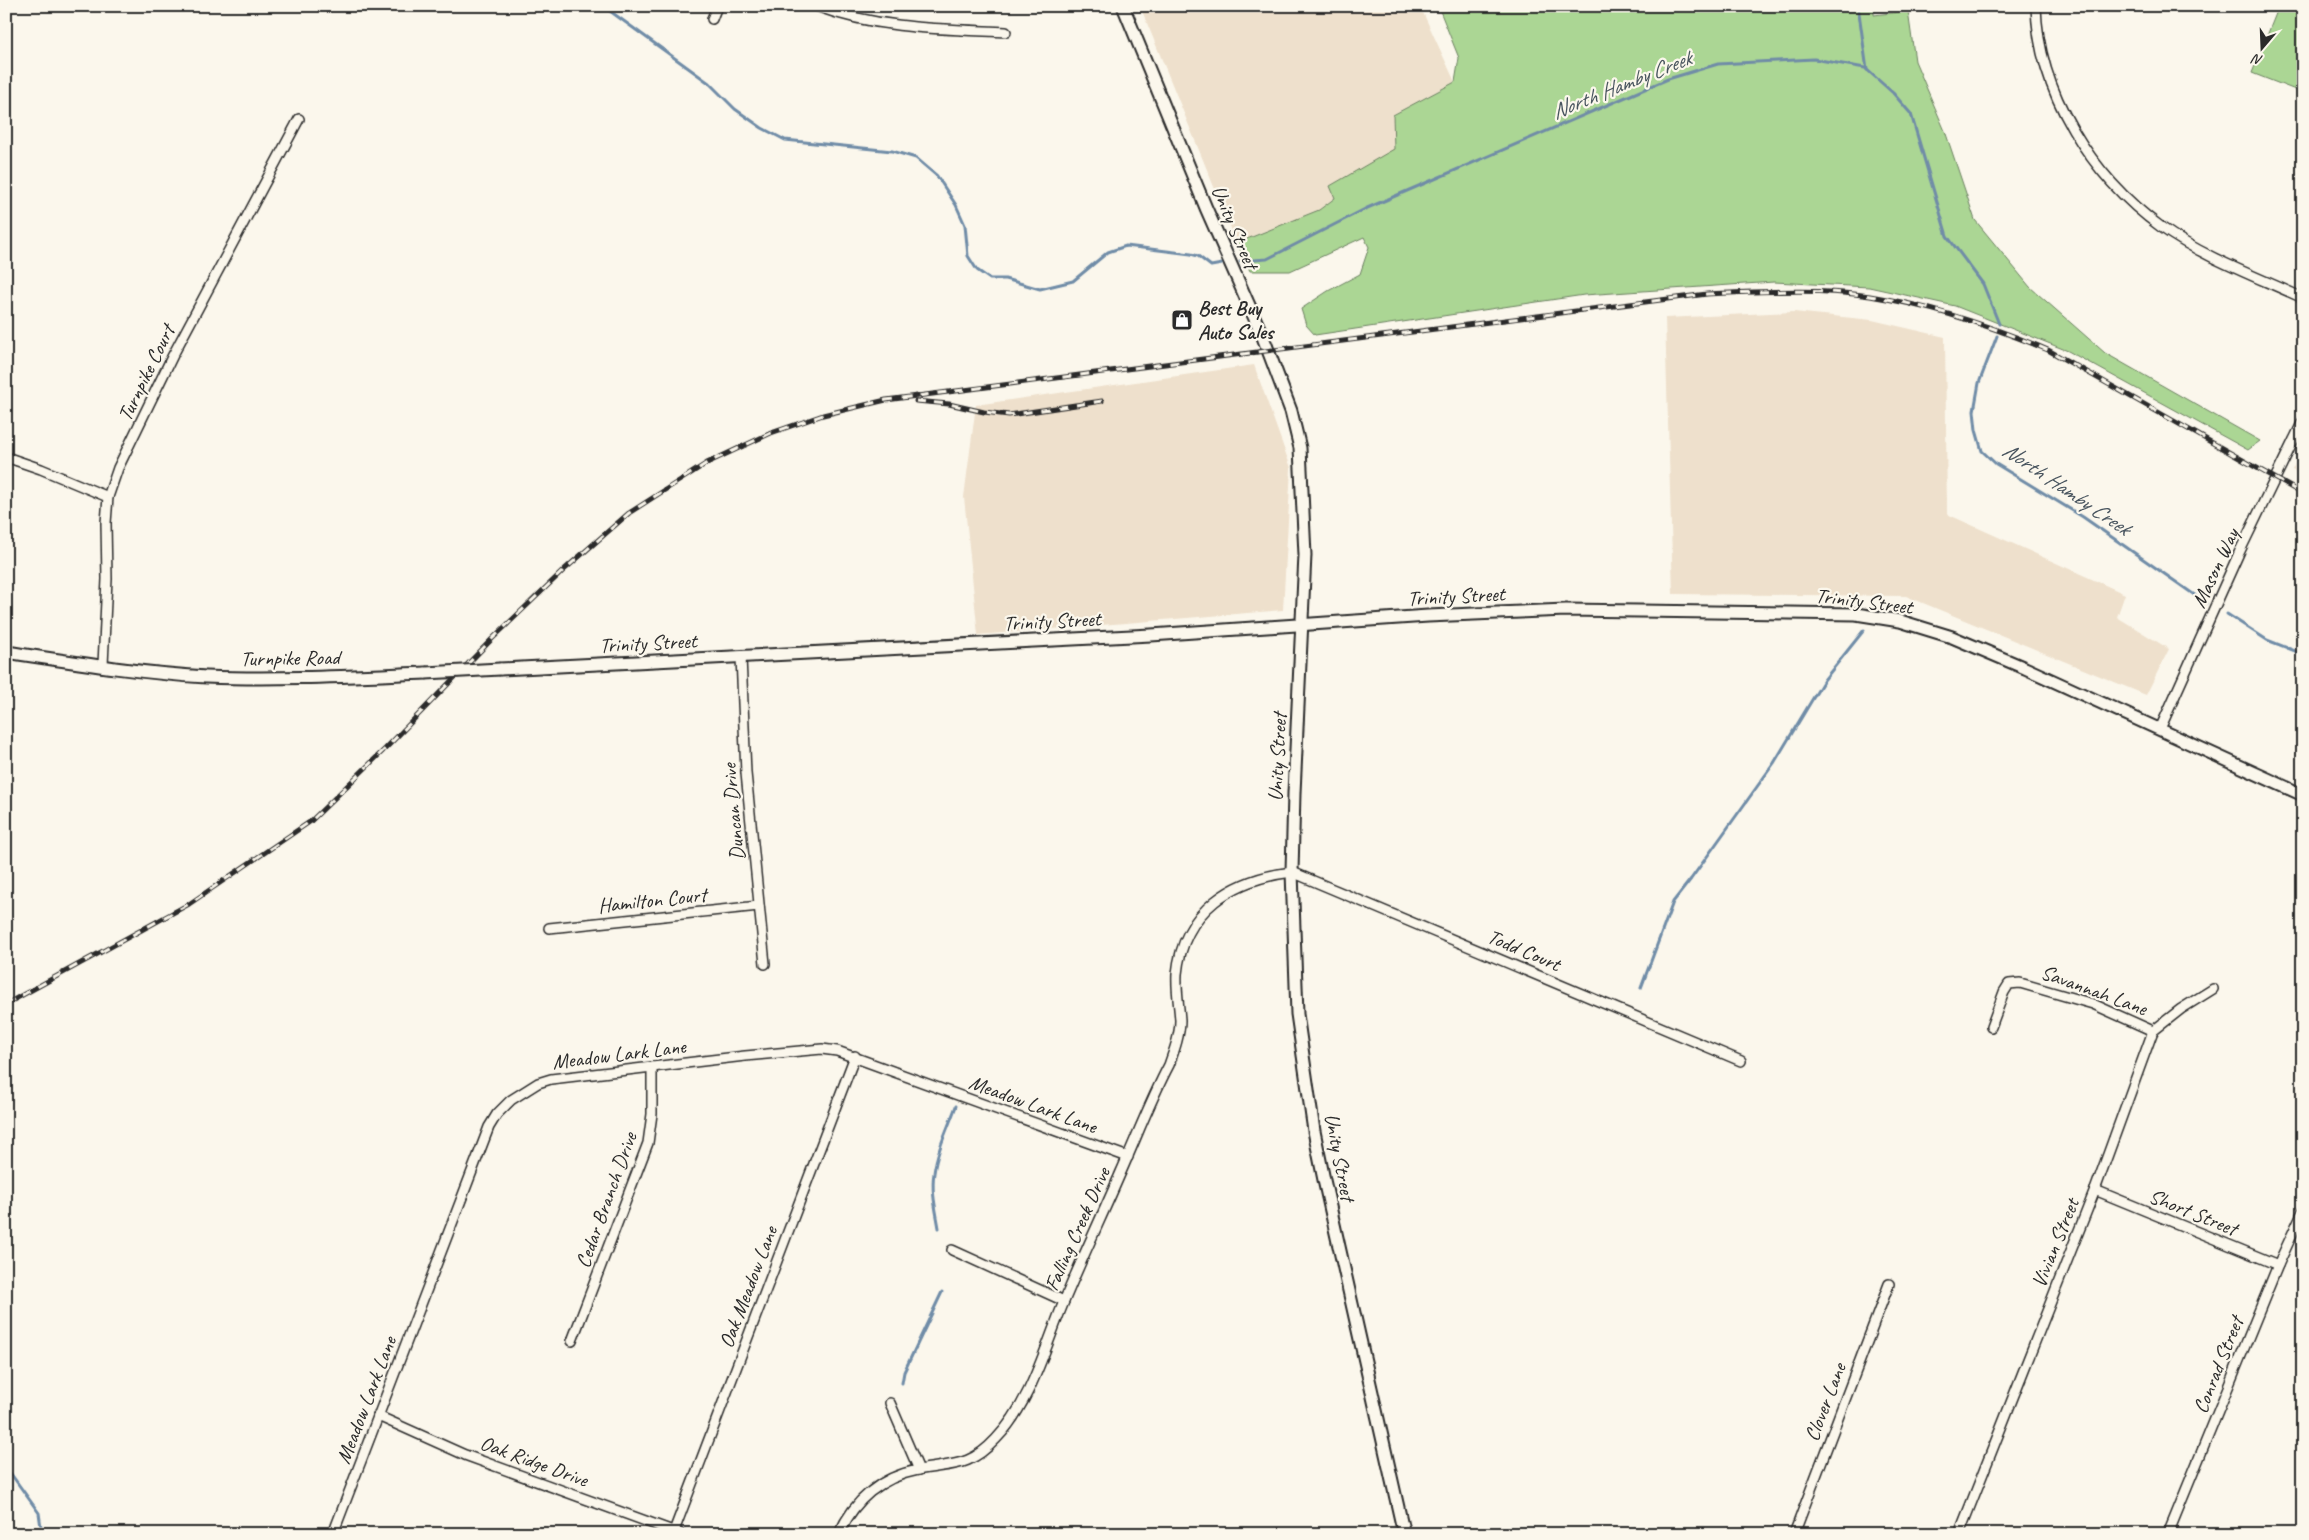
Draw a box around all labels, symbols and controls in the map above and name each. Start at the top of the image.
north arrow [2236,22,2286,72]
water label: North Hamby Creek [1547,43,1699,126]
text: N [2249,50,2265,69]
street label: Unity Street [1206,181,1265,276]
place label: Best Buy Auto Sales [1198,295,1276,345]
shop icon: Best Buy Auto Sales [1170,308,1194,332]
street label: Turnpike Court [112,318,182,425]
water label: North Hamby Creek [1997,436,2139,544]
street label: Mason Way [2185,523,2245,612]
street label: Trinity Street [1407,580,1507,612]
street label: Trinity Street [1814,582,1916,620]
street label: Trinity Street [1003,605,1103,637]
street label: Trinity Street [599,627,699,659]
street label: Turnpike Road [240,644,344,672]
street label: Unity Street [1262,709,1292,802]
street label: Duncan Drive [716,760,750,862]
street label: Hamilton Court [597,881,710,919]
street label: Todd Court [1484,923,1566,978]
street label: Savannah Lane [2037,959,2152,1022]
street label: Meadow Lark Lane [551,1033,688,1075]
street label: Meadow Lark Lane [966,1069,1102,1140]
street label: Unity Street [1319,1111,1362,1206]
street label: Cedar Branch Drive [569,1128,643,1271]
street label: Falling Creek Drive [1038,1162,1116,1295]
street label: Short Street [2145,1183,2244,1243]
street label: Vivian Street [2025,1193,2085,1291]
street label: Oak Meadow Lane [713,1221,784,1351]
street label: Conrad Street [2187,1310,2250,1417]
street label: Meadow Lark Lane [330,1332,403,1467]
street label: Clover Lane [1798,1357,1852,1445]
street label: Oak Ridge Drive [477,1430,592,1493]

